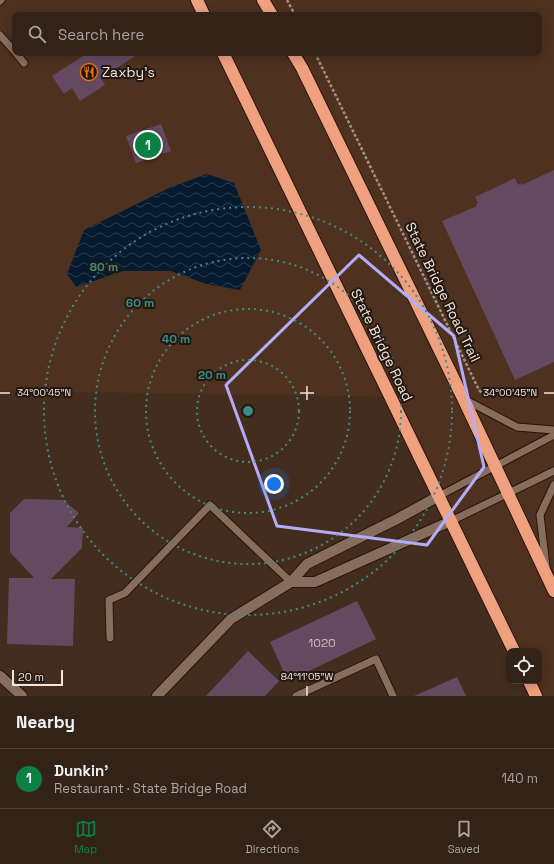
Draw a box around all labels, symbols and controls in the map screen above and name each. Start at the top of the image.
search box [12,12,542,56]
icon: search [26,23,48,45]
text: Search here [58,25,144,44]
restaurant icon: Zaxby's [79,62,99,82]
place label: Zaxby's [102,63,155,81]
pin: 1 [135,130,161,160]
street label: State Bridge Road Trail [401,219,485,365]
text: 80 m [90,259,118,275]
street label: State Bridge Road [347,286,417,404]
text: 60 m [126,295,154,311]
text: 40 m [162,331,190,347]
text: 20 m [198,367,226,383]
text: 34°00'45"N [17,386,71,399]
text: 34°00'45"N [483,386,537,399]
centre of rings [241,404,255,418]
your location [264,474,284,494]
house number: 1020 [308,635,336,651]
map controls [506,648,542,684]
button: locate [506,648,542,684]
scale bar [12,668,63,687]
text: 20 m [18,670,44,684]
text: 84°11'05"W [281,670,334,683]
text: Nearby [16,711,75,733]
text: Dunkin' [54,761,108,780]
text: 1 [26,770,32,787]
text: 140 m [502,770,538,787]
text: Restaurant · State Bridge Road [54,780,247,797]
tab: Map [74,818,97,856]
tab: Directions [245,818,299,856]
tab: Saved [448,818,480,856]

